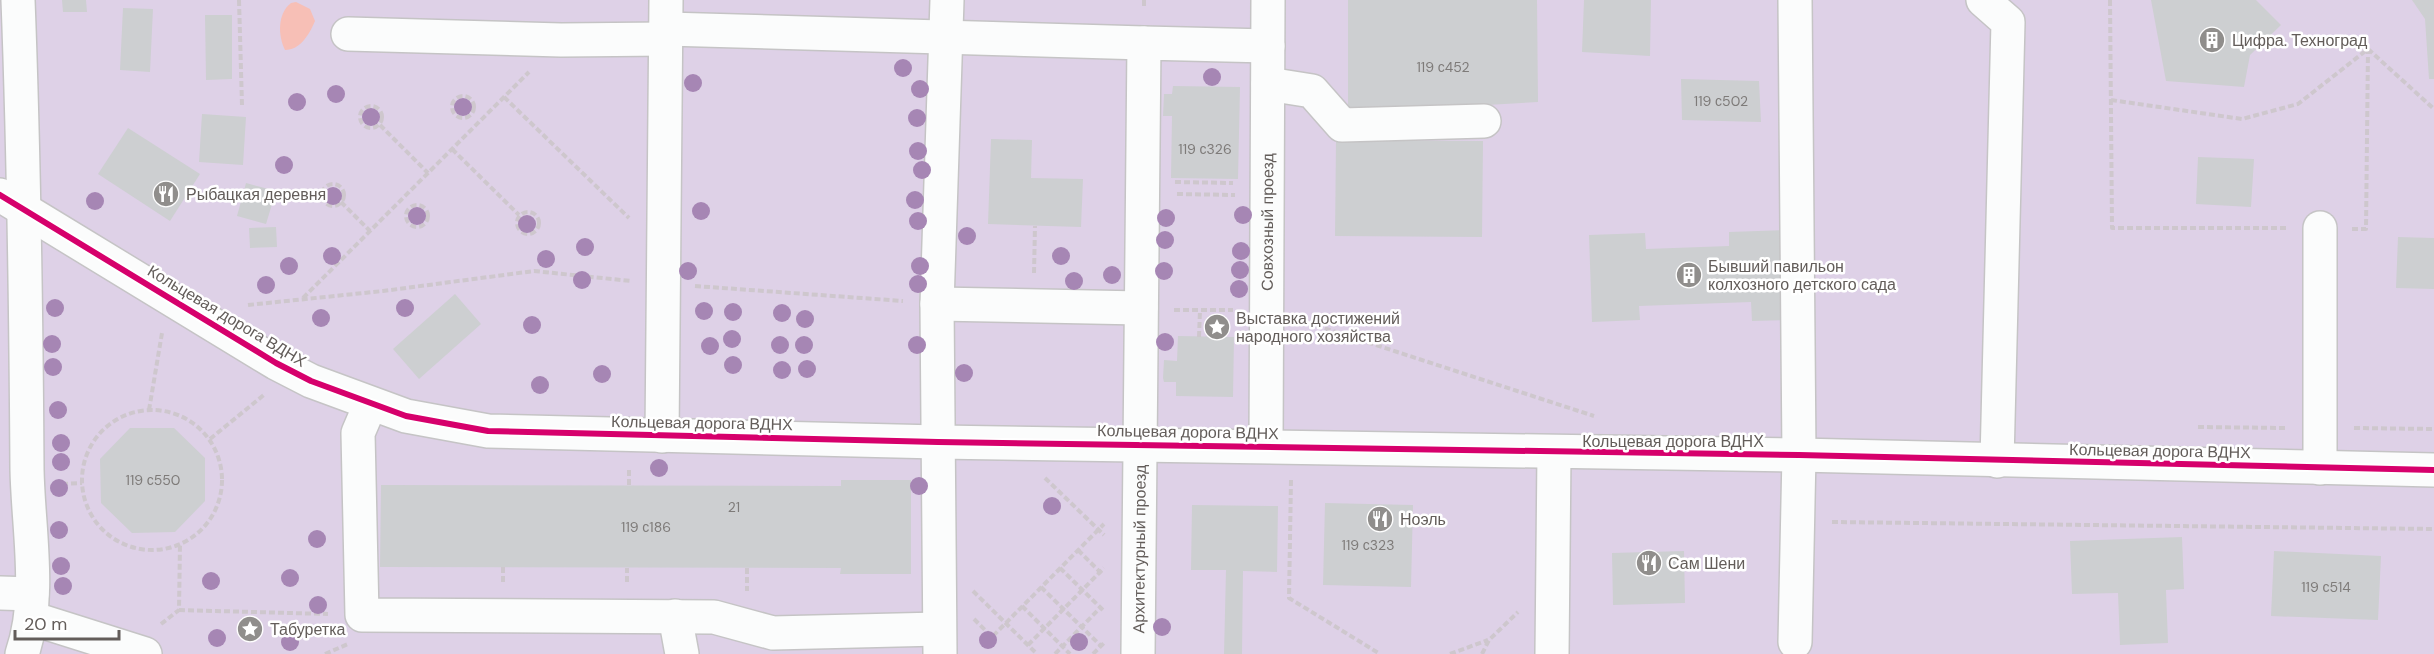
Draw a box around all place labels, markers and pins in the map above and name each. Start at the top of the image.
building icon: Цифра. Техноград [2197,25,2227,55]
place label: Цифра. Техноград [2232,30,2368,51]
restaurant icon: Рыбацкая деревня [151,179,181,209]
place label: Рыбацкая деревня [186,184,326,205]
place label: Бывший павильон колхозного детского сада [1708,256,1896,295]
building icon: Бывший павильон колхозного детского сада [1674,260,1704,290]
place label: Выставка достижений народного хозяйства [1236,308,1400,347]
place icon: Выставка достижений народного хозяйства [1202,312,1232,342]
restaurant icon: Ноэль [1365,504,1395,534]
place label: Ноэль [1400,509,1446,530]
restaurant icon: Сам Шени [1634,548,1664,578]
place label: Сам Шени [1668,553,1745,574]
place icon: Табуретка [235,614,265,644]
place label: Табуретка [270,619,346,640]

